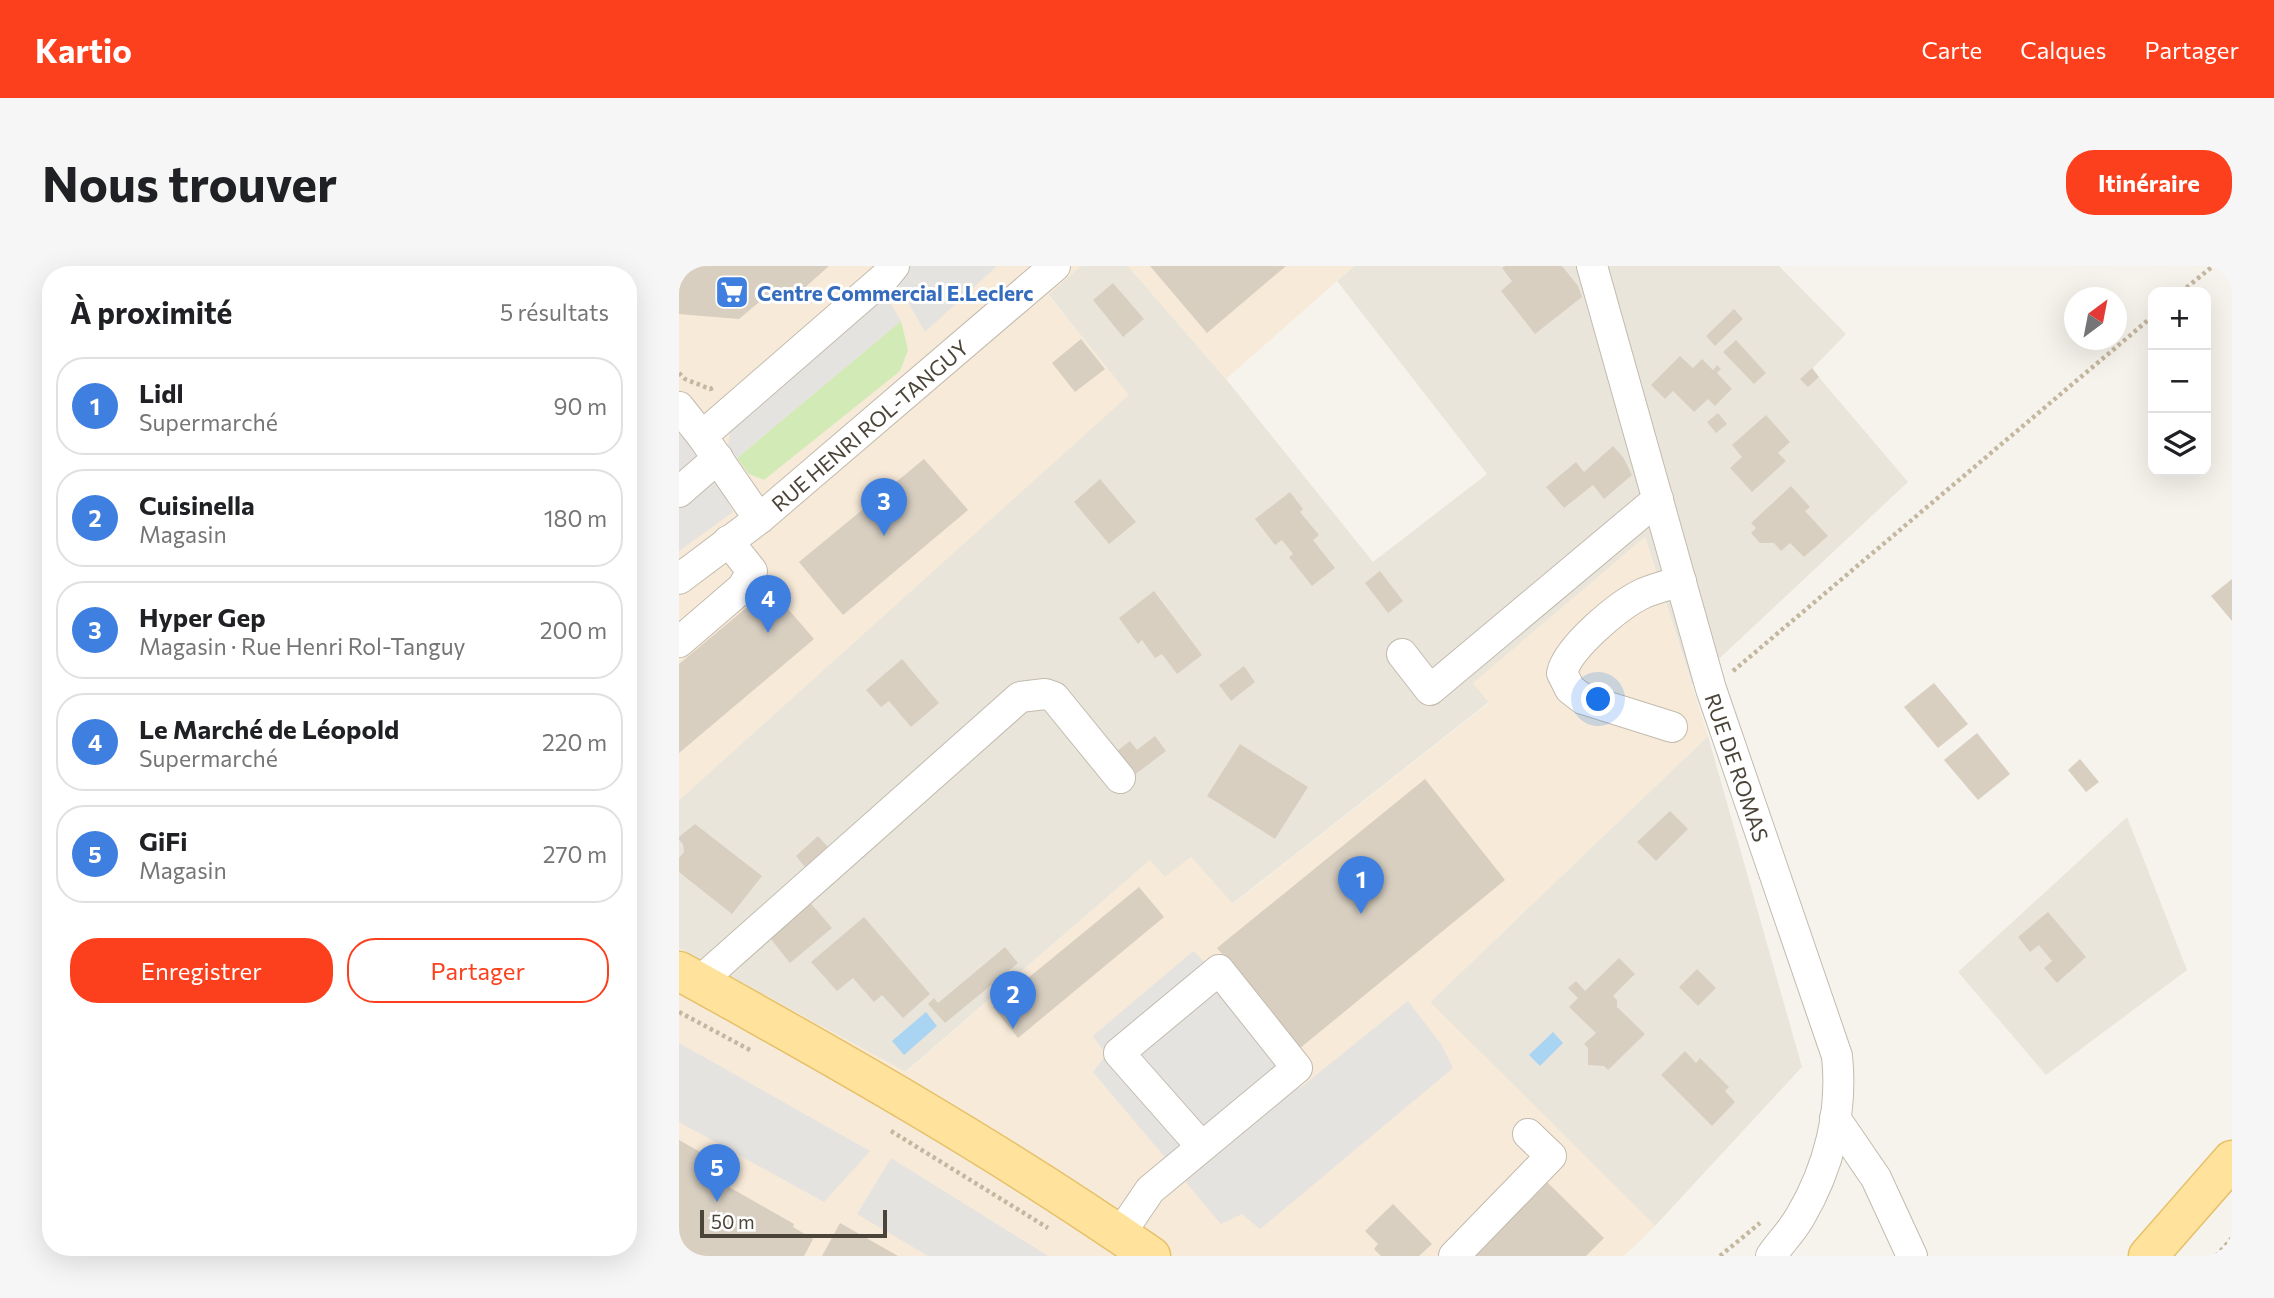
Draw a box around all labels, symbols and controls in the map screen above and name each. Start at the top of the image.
text: Kartio [35,29,132,70]
text: Carte [1921,35,1982,64]
text: Calques [2020,35,2106,64]
text: Partager [2144,35,2239,64]
button: Itinéraire [2066,150,2232,215]
text: Nous trouver [42,152,337,212]
supermarket icon: Centre Commercial E.Leclerc [713,273,751,311]
place label: Centre Commercial E.Leclerc [757,280,1034,305]
north arrow [2064,287,2127,350]
map controls [2148,287,2211,476]
button: + [2148,287,2211,350]
text: À proximité [70,293,232,330]
text: 5 résultats [500,298,609,326]
street label: RUE HENRI ROL-TANGUY [766,334,973,516]
button: − [2148,350,2211,413]
text: Lidl [139,377,184,408]
text: 1 [90,392,100,420]
text: 90 m [554,392,607,420]
text: Supermarché [139,408,278,436]
button: layers [2148,413,2211,476]
pin: 3 [861,478,907,536]
text: Cuisinella [139,489,255,520]
text: 2 [88,504,102,532]
text: 180 m [544,504,607,532]
text: Magasin [139,520,227,548]
pin: 4 [745,575,791,633]
text: Hyper Gep [139,601,266,632]
text: 3 [88,616,102,644]
text: 200 m [540,616,607,644]
text: Magasin · Rue Henri Rol-Tanguy [139,632,466,660]
your location [1581,682,1615,716]
street label: RUE DE ROMAS [1701,690,1775,844]
text: Le Marché de Léopold [139,713,399,744]
text: 4 [88,728,102,756]
text: 220 m [542,728,607,756]
text: Supermarché [139,744,278,772]
text: GiFi [139,825,187,856]
text: 5 [88,840,102,868]
text: 270 m [543,840,607,868]
text: Magasin [139,856,227,884]
pin: 1 [1338,856,1384,914]
button: Enregistrer [70,938,333,1003]
button: Partager [347,938,609,1003]
pin: 2 [990,971,1036,1029]
pin: 5 [694,1144,740,1202]
scale bar [700,1207,887,1239]
text: 50 m [711,1210,755,1233]

